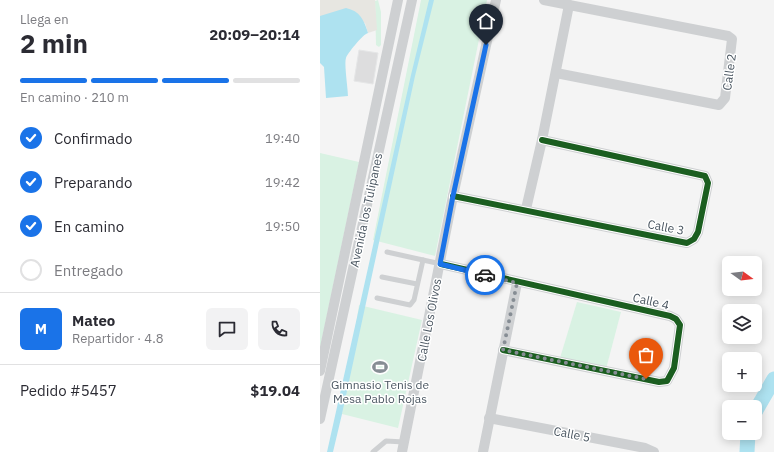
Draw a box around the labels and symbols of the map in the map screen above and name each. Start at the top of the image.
pin [469,4,503,45]
street label: Calle 2 [719,53,739,91]
street label: Avenida los Tulipanes [347,151,385,269]
street label: Calle 3 [646,216,686,238]
courier [465,255,505,295]
north arrow [722,256,762,296]
street label: Calle Los Olivos [414,277,444,363]
street label: Calle 4 [631,290,671,312]
pin [629,338,663,379]
sports icon: Gimnasio Tenis de Mesa Pablo Rojas [371,358,389,376]
place label: Gimnasio Tenis de Mesa Pablo Rojas [331,377,429,406]
street label: Calle 5 [552,423,592,445]

